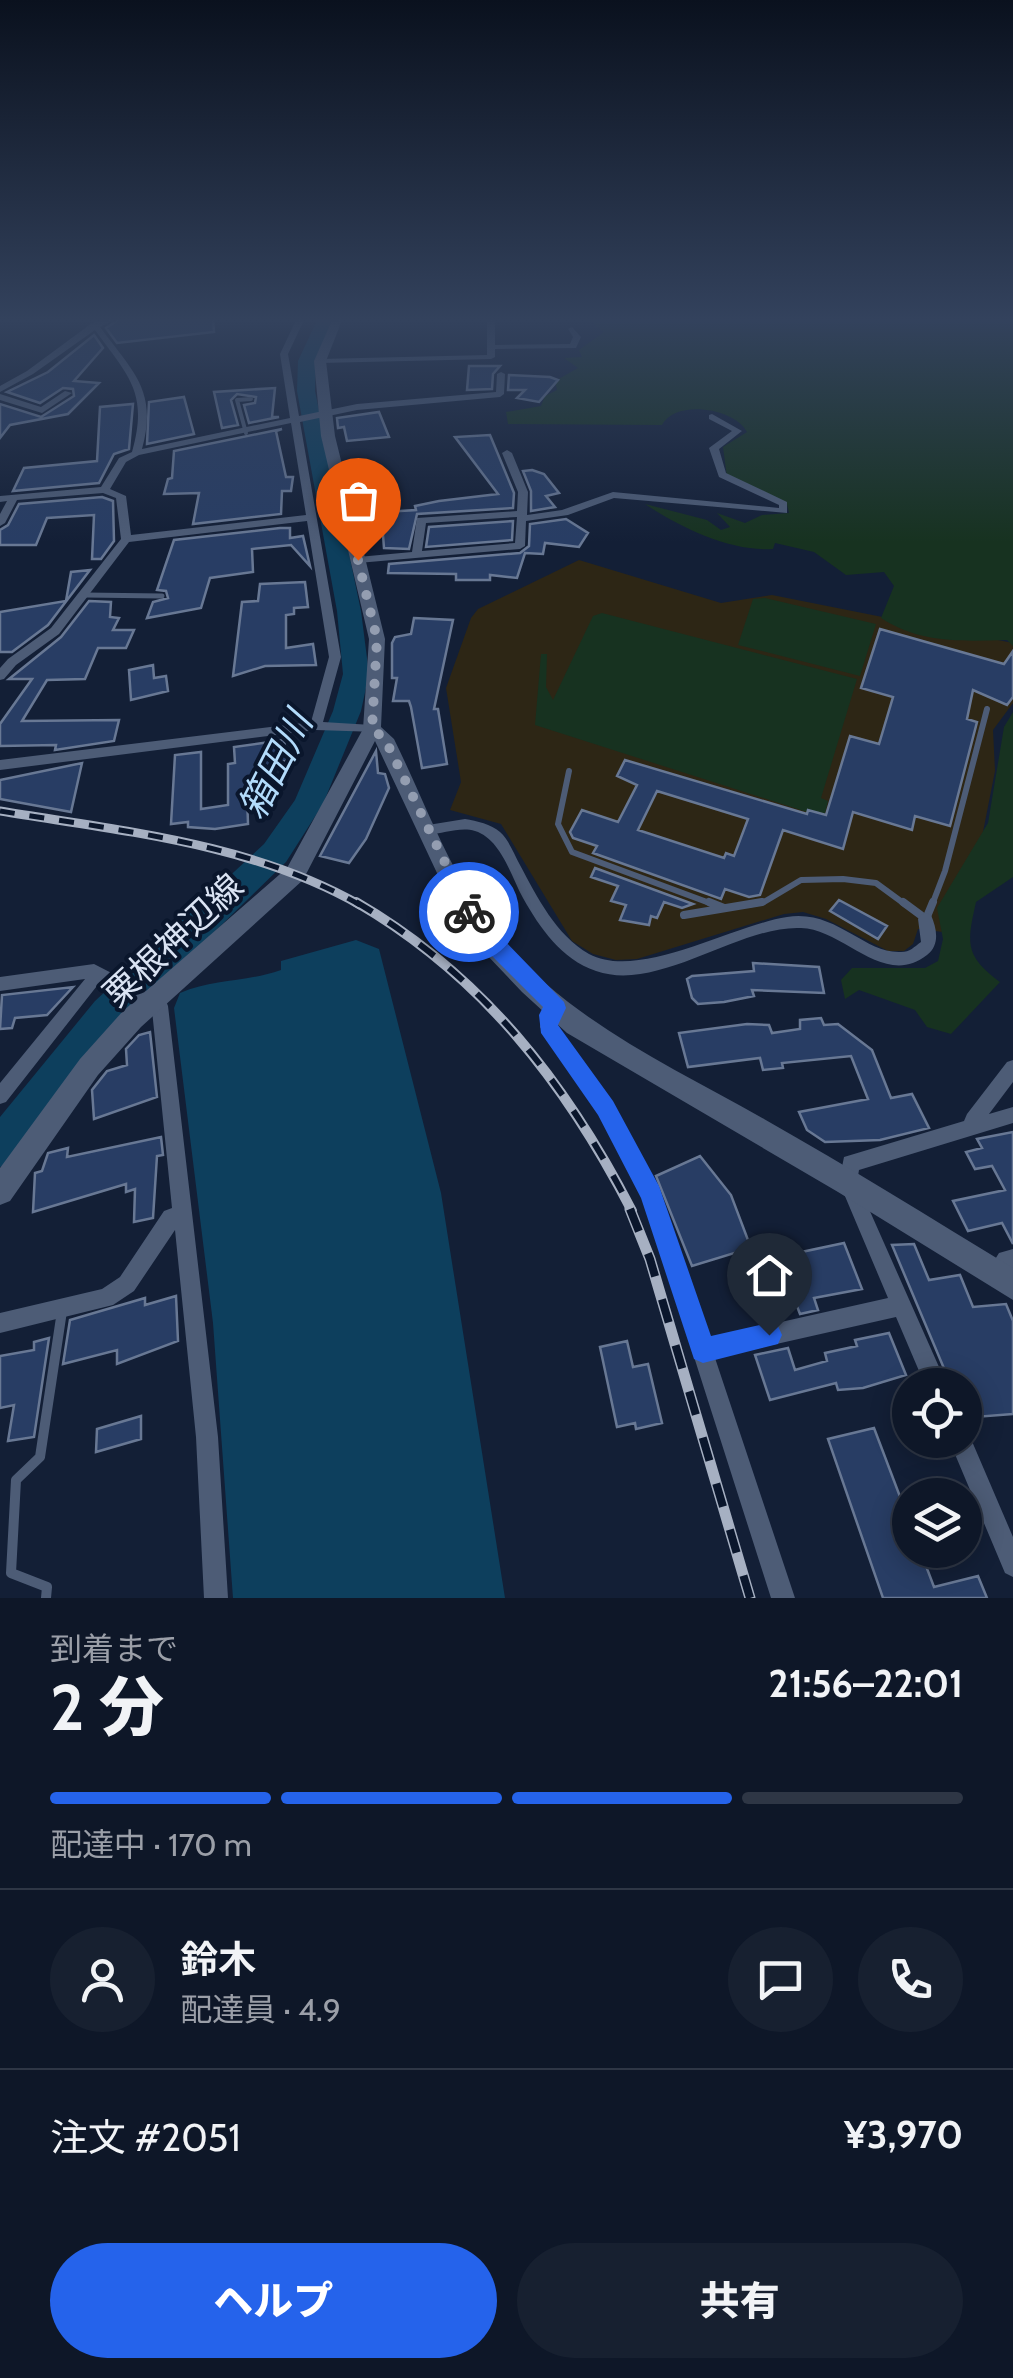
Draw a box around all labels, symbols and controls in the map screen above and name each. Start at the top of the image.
pin [316,458,401,561]
icon: bag [331,473,386,528]
water label: 箱田川 [228,700,324,826]
courier [419,862,519,962]
street label: 粟根神辺線 [94,865,252,1015]
icon: bike [442,885,497,940]
pin [727,1233,812,1336]
icon: home [742,1248,797,1303]
map controls [892,1368,982,1568]
button: locate [892,1368,982,1458]
button: layers [892,1478,982,1568]
text: 到着まで [50,1629,178,1668]
text: 21:56–22:01 [769,1660,963,1707]
text: 2 分 [50,1667,164,1746]
text: 配達中 · 170 m [50,1825,252,1864]
button: person [50,1927,155,2032]
button: chat [728,1927,833,2032]
button: phone [858,1927,963,2032]
text: 鈴木 [180,1936,256,1983]
text: 配達員 · 4.9 [180,1990,341,2029]
text: ¥3,970 [844,2111,963,2158]
text: 注文 #2051 [50,2114,241,2161]
button: ヘルプ [50,2243,497,2358]
button: 共有 [517,2243,963,2358]

